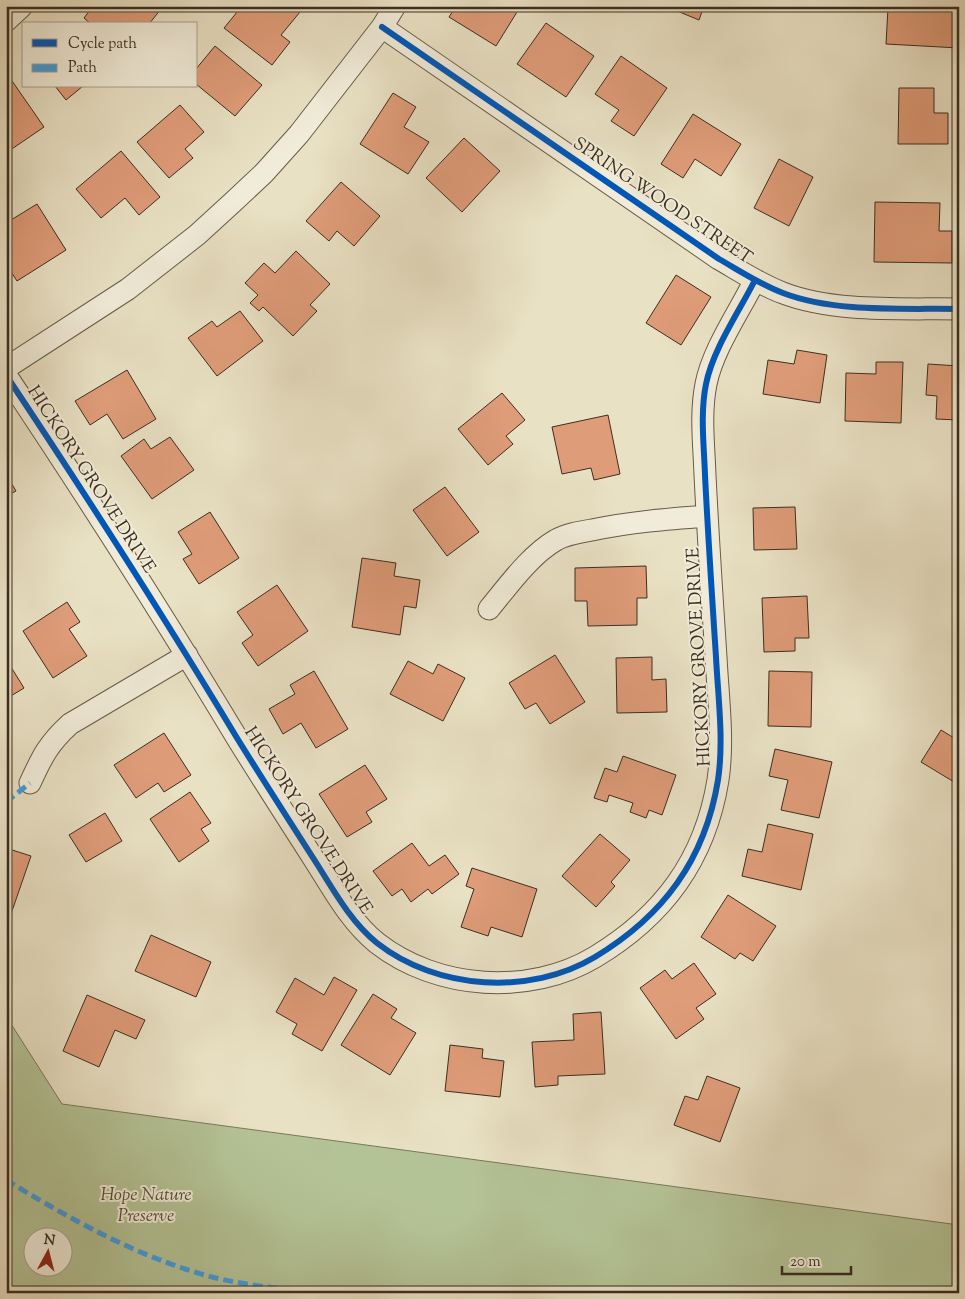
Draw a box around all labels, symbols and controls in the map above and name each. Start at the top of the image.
legend [22,22,198,88]
text: Cycle path [68,34,137,55]
text: Path [68,58,97,79]
street label: SPRING WOOD STREET [567,132,757,272]
street label: HICKORY GROVE DRIVE [20,381,161,579]
street label: HICKORY GROVE DRIVE [681,547,719,767]
street label: HICKORY GROVE DRIVE [237,722,378,920]
park label: Hope Nature Preserve [100,1183,192,1230]
north arrow [22,1226,72,1276]
text: N [43,1230,56,1252]
scale bar [782,1244,851,1276]
text: 20 m [790,1252,821,1273]

